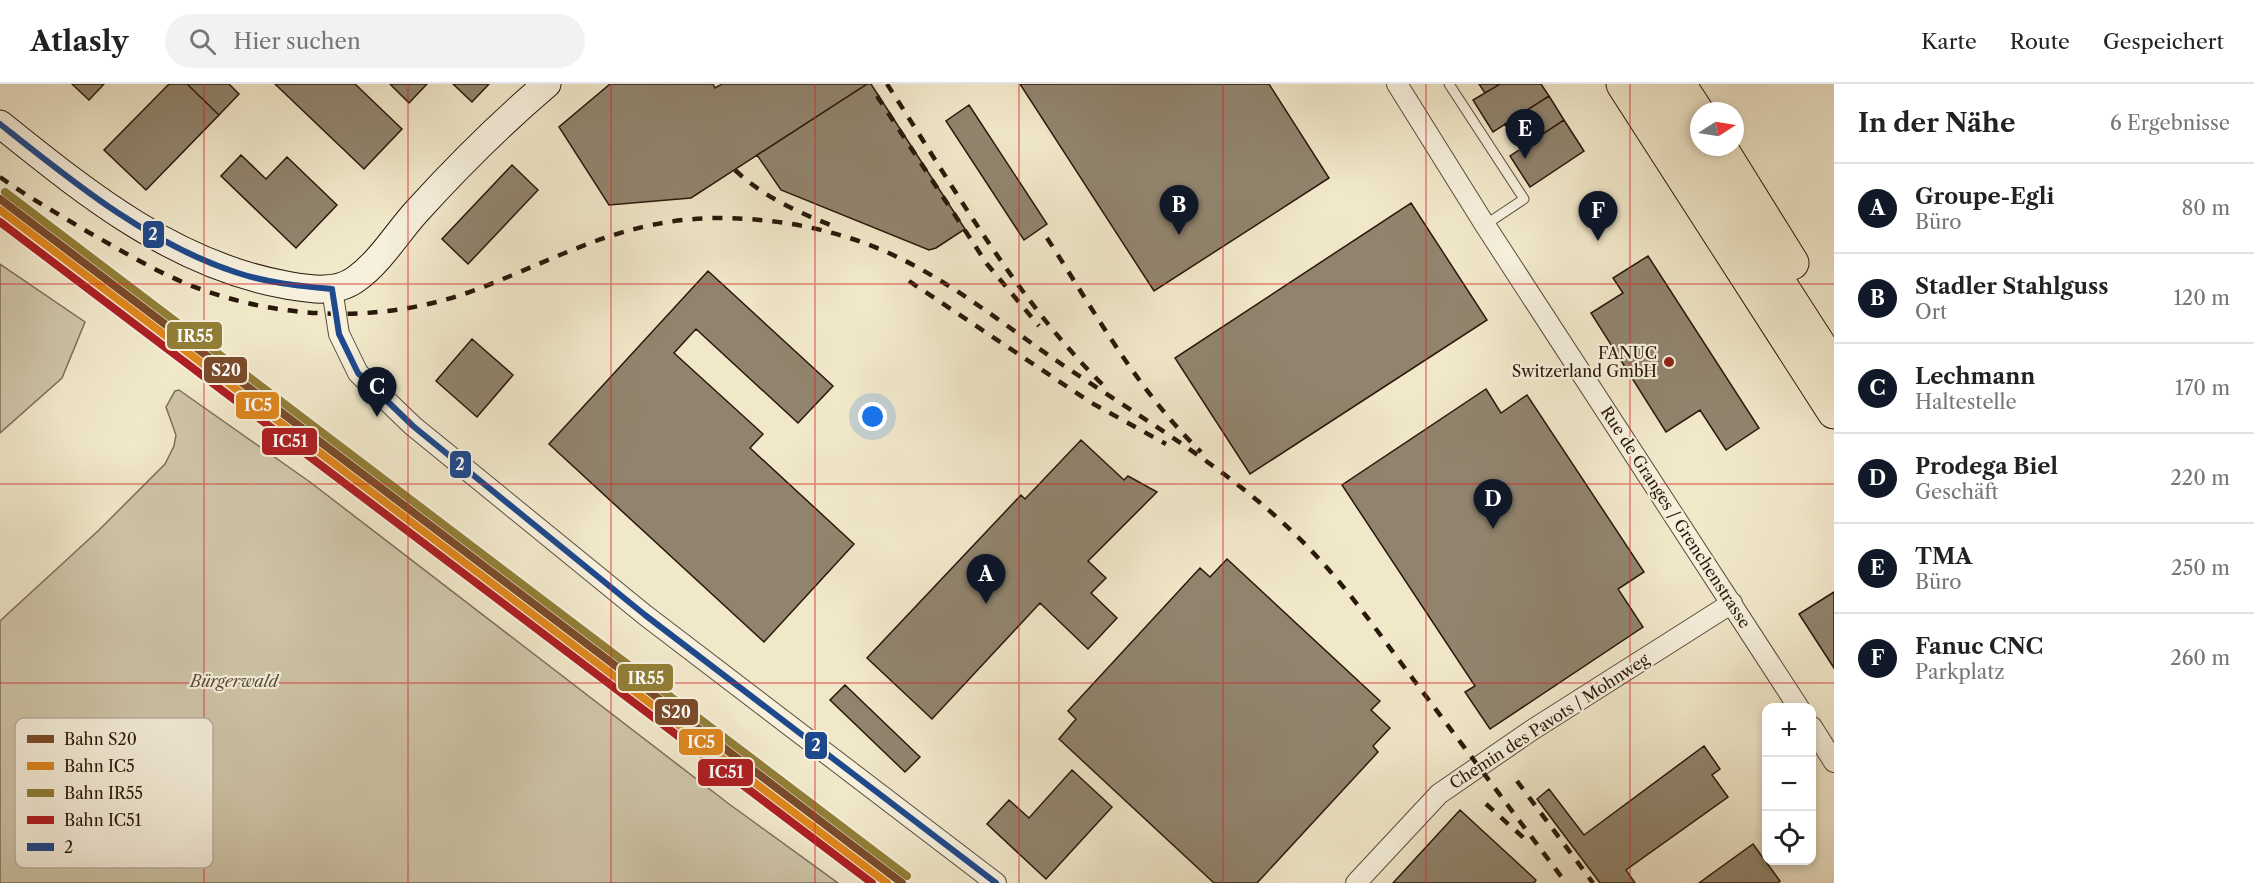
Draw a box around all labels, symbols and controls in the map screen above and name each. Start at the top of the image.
search box [165,14,585,68]
text: Atlasly [30,24,129,58]
icon: search [186,25,219,58]
text: Hier suchen [234,28,361,55]
text: Karte [1921,29,1977,54]
text: Route [2010,29,2070,54]
text: Gespeichert [2103,29,2224,54]
north arrow [1690,102,1744,156]
text: In der Nähe [1858,107,2015,139]
pin: E [1506,110,1544,159]
text: 6 Ergebnisse [2110,111,2230,135]
text: Groupe-Egli [1915,183,2054,210]
pin: B [1160,186,1198,235]
pin: F [1578,192,1618,241]
text: A [1870,196,1885,220]
text: 80 m [2182,196,2230,220]
text: Büro [1915,210,1961,234]
line badge: 2 [142,220,165,249]
text: 2 [148,224,158,244]
text: Stadler Stahlguss [1915,273,2108,300]
text: B [1870,286,1885,310]
text: 120 m [2173,286,2230,310]
text: Ort [1915,300,1947,324]
line badge: IR55 [166,321,223,350]
text: IR55 [177,326,214,346]
place label: FANUC Switzerland GmbH [1512,343,1657,381]
marker: FANUC Switzerland GmbH [1662,355,1676,369]
line badge: S20 [203,356,248,384]
text: S20 [211,360,241,380]
text: Lechmann [1915,363,2035,390]
pin: C [358,368,397,417]
text: C [1869,376,1886,400]
text: 170 m [2175,376,2230,400]
text: Haltestelle [1915,390,2017,414]
line badge: IC5 [235,391,280,420]
text: IC5 [244,395,272,415]
your location [858,402,887,431]
street label: Rue de Granges / Grenchenstrasse [1597,402,1755,632]
line badge: IC51 [261,427,318,456]
text: IC51 [272,431,309,451]
line badge: 2 [449,450,472,479]
text: Prodega Biel [1915,453,2058,480]
text: 2 [455,454,465,474]
text: D [1869,466,1886,490]
text: 220 m [2170,466,2230,490]
pin: D [1474,480,1512,529]
text: Geschäft [1915,480,1998,504]
text: TMA [1915,543,1972,570]
pin: A [966,554,1006,604]
text: E [1870,556,1885,580]
text: 250 m [2171,556,2230,580]
text: Büro [1915,570,1961,594]
text: Fanuc CNC [1915,633,2043,660]
text: F [1871,646,1884,670]
text: 260 m [2170,646,2230,670]
street label: Chemin des Pavots / Mohnweg [1445,649,1653,793]
text: Parkplatz [1915,660,2005,684]
line badge: IR55 [617,663,674,692]
text: IR55 [628,668,665,688]
park label: Bürgerwald [188,671,280,691]
line badge: S20 [654,698,699,726]
text: S20 [661,702,691,722]
map controls [1762,703,1816,865]
button: + [1762,703,1816,757]
legend [15,718,213,868]
line badge: IC5 [678,728,724,756]
text: Bahn S20 [64,729,137,749]
line badge: 2 [804,731,828,760]
text: IC5 [687,732,715,752]
text: 2 [811,735,821,755]
text: Bahn IC5 [64,756,135,776]
button: − [1762,757,1816,811]
line badge: IC51 [697,758,754,787]
text: IC51 [708,762,745,782]
text: Bahn IR55 [64,783,143,803]
text: Bahn IC51 [64,810,142,830]
button: locate [1762,811,1816,865]
text: 2 [64,837,73,857]

